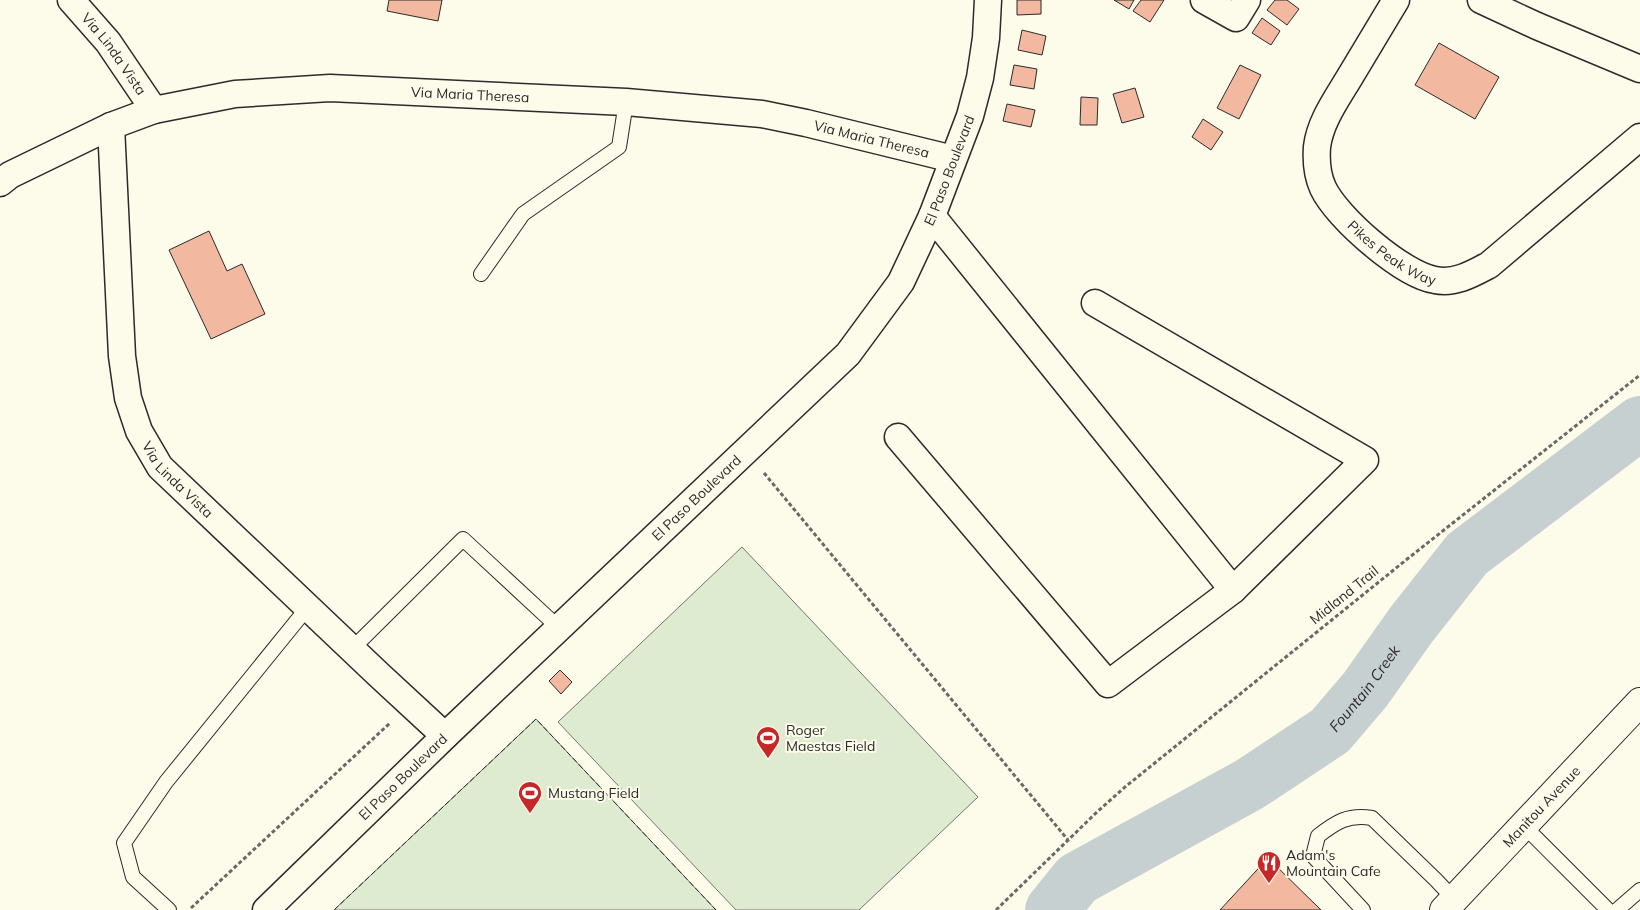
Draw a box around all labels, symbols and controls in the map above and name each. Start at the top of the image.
street label: Via Linda Vista [77,9,150,98]
street label: Via Maria Theresa [411,83,530,106]
street label: El Paso Boulevard [920,113,978,228]
street label: Via Maria Theresa [812,116,931,162]
street label: Pikes Peak Way [1344,217,1438,289]
street label: Via Linda Vista [138,438,217,522]
street label: El Paso Boulevard [648,451,745,544]
street label: Midland Trail [1306,562,1382,628]
water label: Fountain Creek [1324,640,1404,735]
place label: Roger Maestas Field [786,721,875,755]
sports icon: Roger Maestas Field [755,725,781,759]
street label: El Paso Boulevard [355,730,451,824]
street label: Manitou Avenue [1499,762,1584,851]
sports icon: Mustang Field [517,780,543,814]
place label: Mustang Field [548,784,639,802]
place label: Adam's Mountain Cafe [1286,846,1381,880]
restaurant icon: Adam's Mountain Cafe [1256,850,1282,884]

